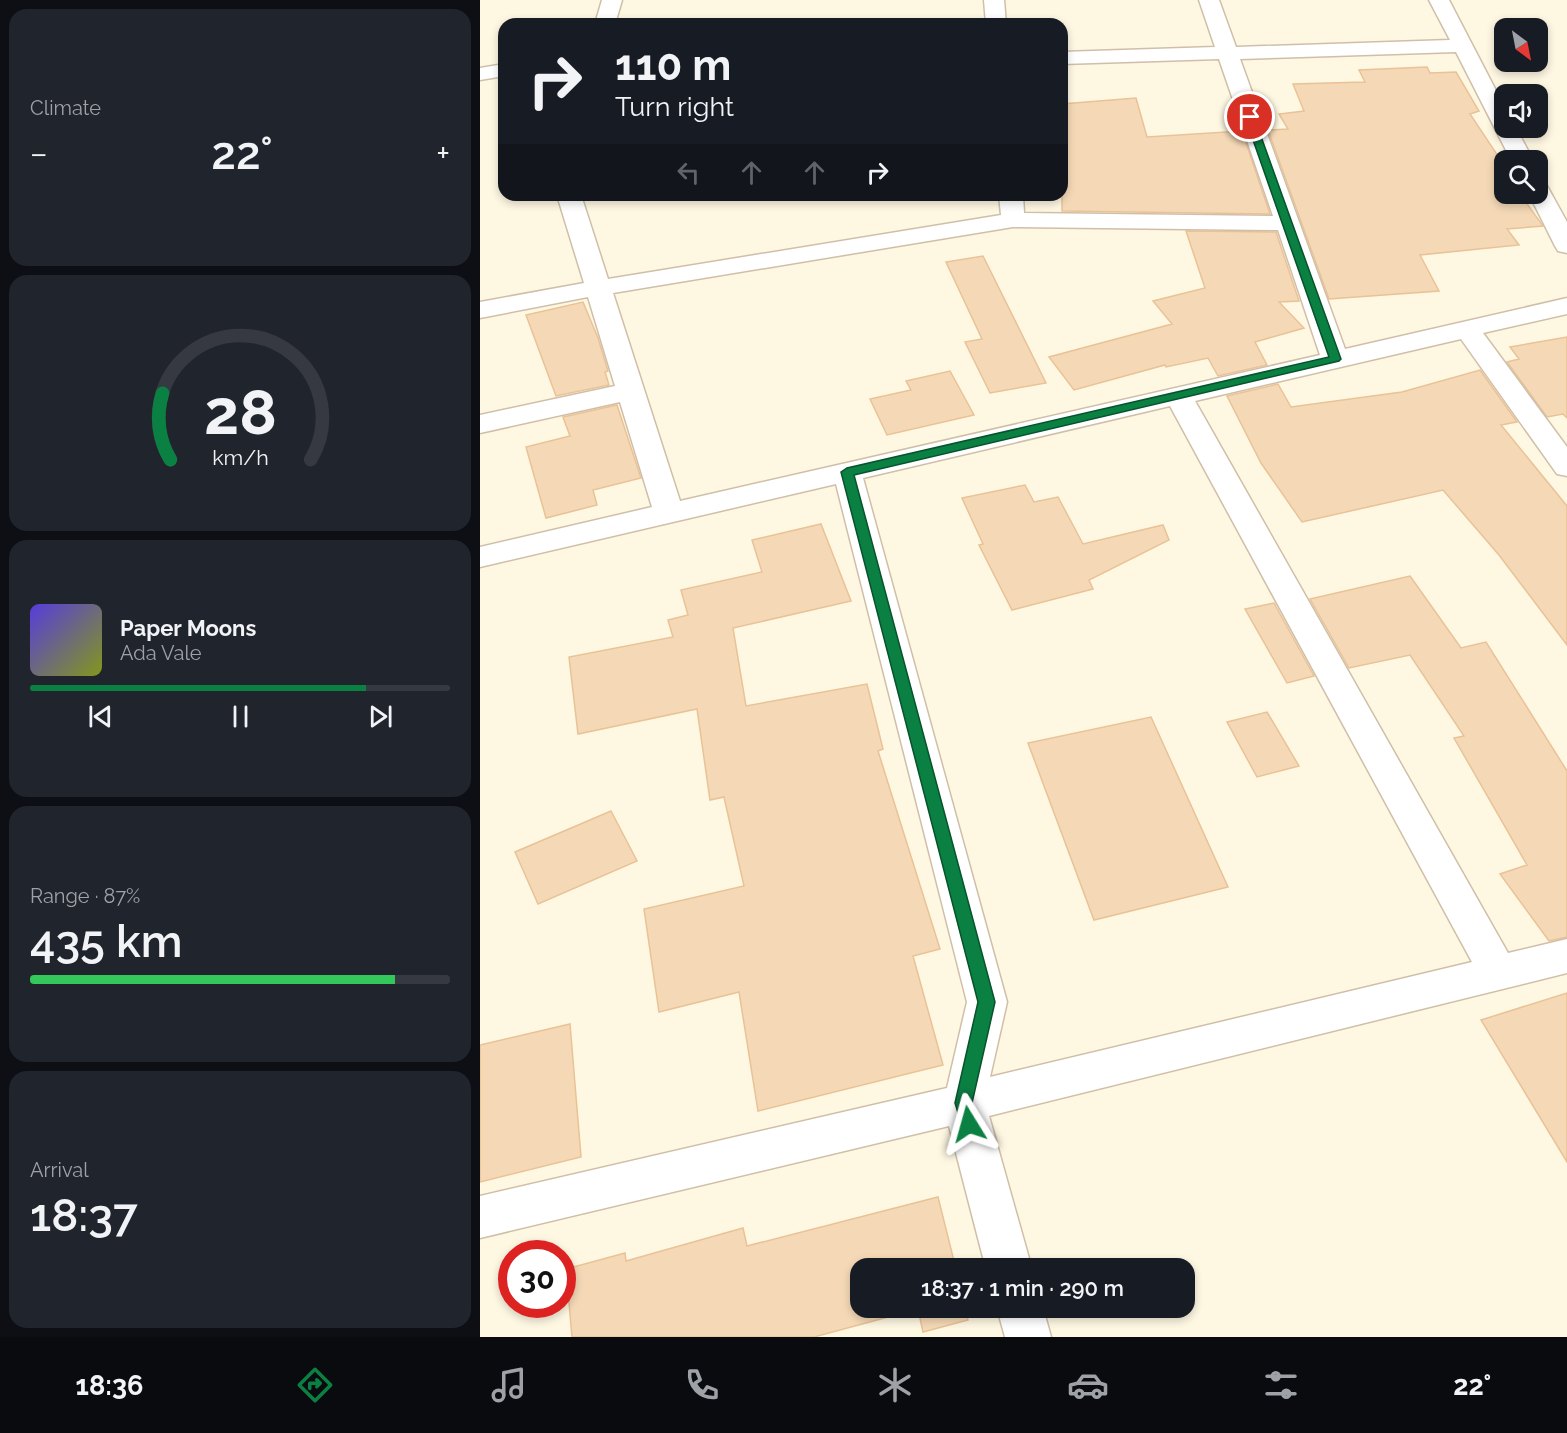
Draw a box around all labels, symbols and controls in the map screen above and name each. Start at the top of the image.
north arrow [1494,18,1548,72]
map controls [1494,18,1548,204]
text: 110 m [615,41,731,90]
icon: right [516,42,594,120]
button: sound [1494,84,1548,138]
text: Turn right [615,91,734,122]
pin [1224,91,1275,142]
text: Climate [30,96,101,120]
icon: arrive [1233,100,1266,133]
text: 22° [211,127,273,180]
text: − [30,134,48,173]
text: + [436,134,450,173]
button: search [1494,150,1548,204]
icon: left [672,156,705,189]
icon: ahead [735,156,768,189]
icon: ahead [798,156,831,189]
icon: right [861,156,894,189]
text: 28 [204,375,276,449]
text: km/h [212,445,268,470]
text: Paper Moons [120,615,256,641]
text: Ada Vale [120,641,202,665]
icon: previous [84,700,117,733]
icon: pause [224,700,257,733]
icon: next [364,700,397,733]
text: Range · 87% [30,884,140,908]
text: 435 km [30,915,182,968]
position arrow [937,1092,1001,1156]
text: Arrival [30,1158,89,1182]
text: 18:37 [30,1189,138,1242]
speed limit sign: 30 [498,1240,576,1318]
text: 18:37 · 1 min · 290 m [921,1275,1124,1301]
icon: directions [294,1364,336,1406]
icon: music [488,1364,530,1406]
icon: phone [681,1364,723,1406]
icon: climate [874,1364,916,1406]
icon: car [1067,1364,1109,1406]
icon: filters [1260,1364,1302,1406]
text: 18:36 [76,1370,143,1401]
text: 22° [1453,1370,1491,1401]

